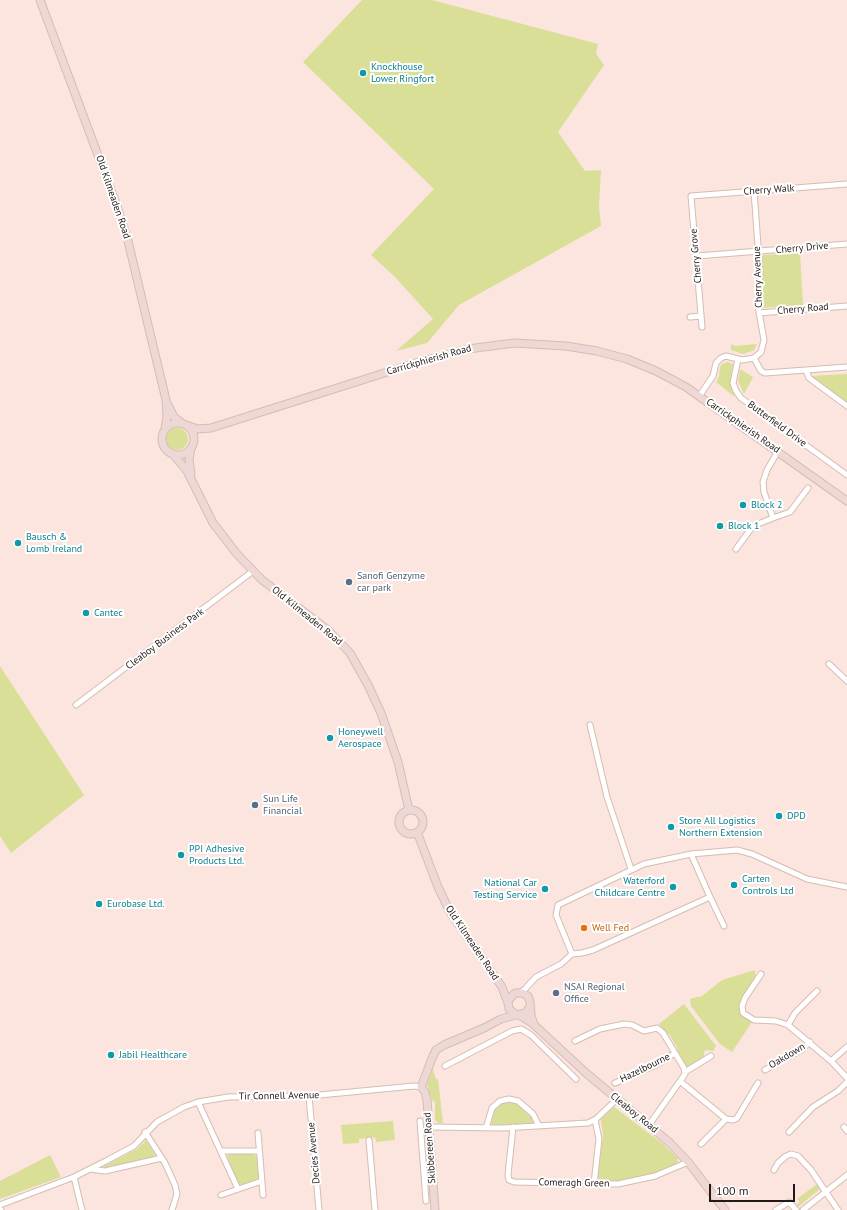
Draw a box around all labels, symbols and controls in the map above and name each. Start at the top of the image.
place label: Knockhouse Lower Ringfort [371,61,434,84]
marker: Knockhouse Lower Ringfort [358,68,368,78]
street label: Old Kilmeaden Road [93,154,133,240]
street label: Cherry Walk [743,182,795,198]
street label: Cherry Grove [688,228,704,284]
street label: Cherry Drive [775,240,829,256]
street label: Cherry Avenue [751,246,765,308]
street label: Cherry Road [777,301,829,317]
street label: Carrickphierish Road [385,342,473,378]
street label: Carrickphierish Road [704,396,782,456]
street label: Butterfield Drive [745,399,809,449]
place label: Block 2 [751,499,783,511]
marker: Block 2 [738,500,748,510]
place label: Block 1 [728,520,760,532]
marker: Block 1 [715,521,725,531]
place label: Bausch & Lomb Ireland [26,531,82,554]
marker: Bausch & Lomb Ireland [13,538,23,548]
place label: Sanofi Genzyme car park [357,570,425,594]
marker: Sanofi Genzyme car park [344,577,354,587]
street label: Old Kilmeaden Road [269,584,345,648]
street label: Cleaboy Business Park [124,606,206,672]
place label: Cantec [94,607,123,619]
marker: Cantec [81,608,91,618]
place label: Honeywell Aerospace [338,726,383,750]
marker: Honeywell Aerospace [325,733,335,743]
place label: Sun Life Financial [263,793,302,816]
marker: Sun Life Financial [250,800,260,810]
place label: DPD [787,810,806,822]
marker: DPD [774,811,784,821]
place label: Store All Logistics Northern Extension [679,815,762,838]
marker: Store All Logistics Northern Extension [666,822,676,832]
place label: PPI Adhesive Products Ltd. [189,843,244,866]
marker: PPI Adhesive Products Ltd. [176,850,186,860]
place label: Carten Controls Ltd [742,873,794,896]
place label: Waterford Childcare Centre [594,875,665,898]
place label: National Car Testing Service [473,877,537,900]
marker: Carten Controls Ltd [729,880,739,890]
marker: Waterford Childcare Centre [668,882,678,892]
marker: National Car Testing Service [540,884,550,894]
place label: Eurobase Ltd. [107,898,164,910]
marker: Eurobase Ltd. [94,899,104,909]
street label: Old Kilmeaden Road [443,903,501,983]
place label: Well Fed [592,922,629,934]
marker: Well Fed [579,923,589,933]
place label: NSAI Regional Office [564,981,625,1004]
marker: NSAI Regional Office [551,988,561,998]
street label: Oakdown [767,1041,807,1071]
place label: Jabil Healthcare [119,1049,187,1061]
marker: Jabil Healthcare [106,1050,116,1060]
street label: Hazelbourne [618,1051,672,1085]
street label: Tir Connell Avenue [239,1089,319,1103]
street label: Cleaboy Road [608,1090,660,1136]
street label: Skibbereen Road [422,1112,438,1184]
street label: Decies Avenue [305,1122,323,1184]
street label: Comeragh Green [538,1176,610,1190]
scale bar [711,1176,797,1202]
text: 100 m [716,1183,749,1198]

